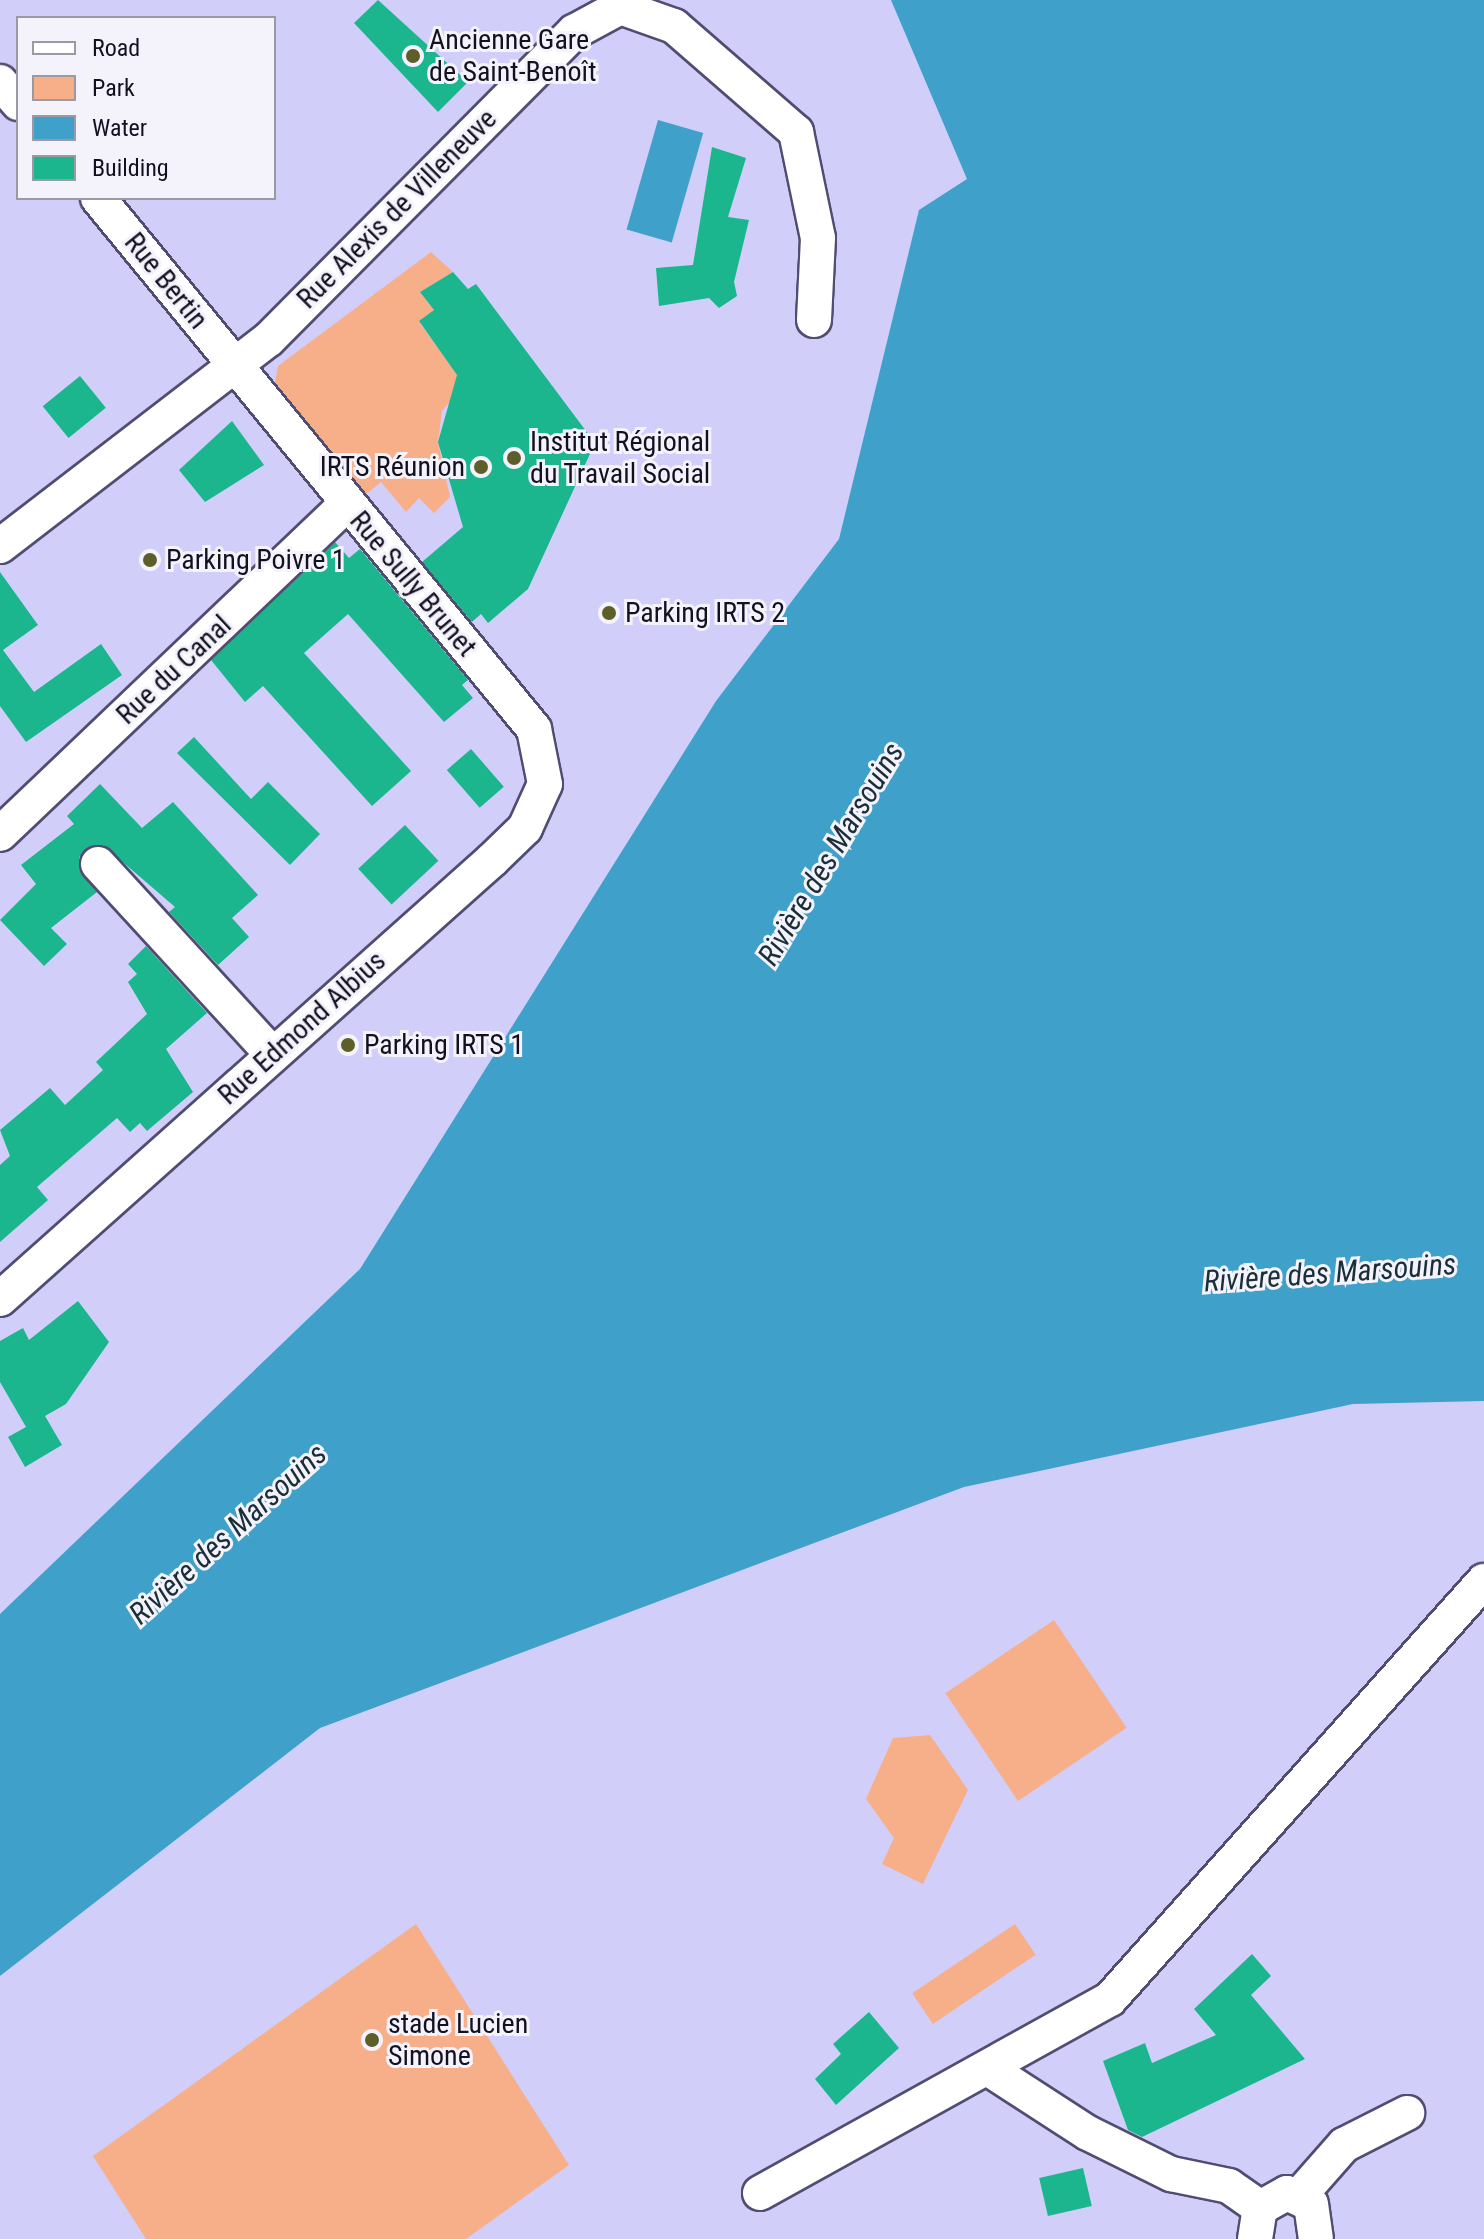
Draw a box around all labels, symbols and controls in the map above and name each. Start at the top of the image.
legend [16,16,276,200]
place label: Ancienne Gare de Saint-Benoît [429,23,596,89]
text: Road [92,34,140,62]
marker: Ancienne Gare de Saint-Benoît [404,47,422,65]
text: Park [92,74,135,102]
street label: Rue Alexis de Villeneuve [290,102,504,316]
text: Water [92,114,147,142]
text: Building [92,154,169,182]
street label: Rue Bertin [117,226,215,336]
place label: Institut Régional du Travail Social [530,425,711,491]
marker: Institut Régional du Travail Social [505,449,523,467]
place label: IRTS Réunion [320,450,465,484]
marker: IRTS Réunion [472,458,490,476]
street label: Rue Sully Brunet [343,505,483,663]
place label: Parking Poivre 1 [166,543,346,577]
marker: Parking Poivre 1 [141,551,159,569]
place label: Parking IRTS 2 [625,596,785,630]
marker: Parking IRTS 2 [600,604,618,622]
street label: Rue du Canal [110,608,238,732]
water label: Rivière des Marsouins [750,736,912,972]
street label: Rue Edmond Albius [211,944,393,1112]
place label: Parking IRTS 1 [364,1028,524,1062]
marker: Parking IRTS 1 [339,1036,357,1054]
water label: Rivière des Marsouins [1203,1246,1457,1300]
water label: Rivière des Marsouins [122,1436,334,1632]
place label: stade Lucien Simone [388,2007,528,2073]
marker: stade Lucien Simone [363,2031,381,2049]

